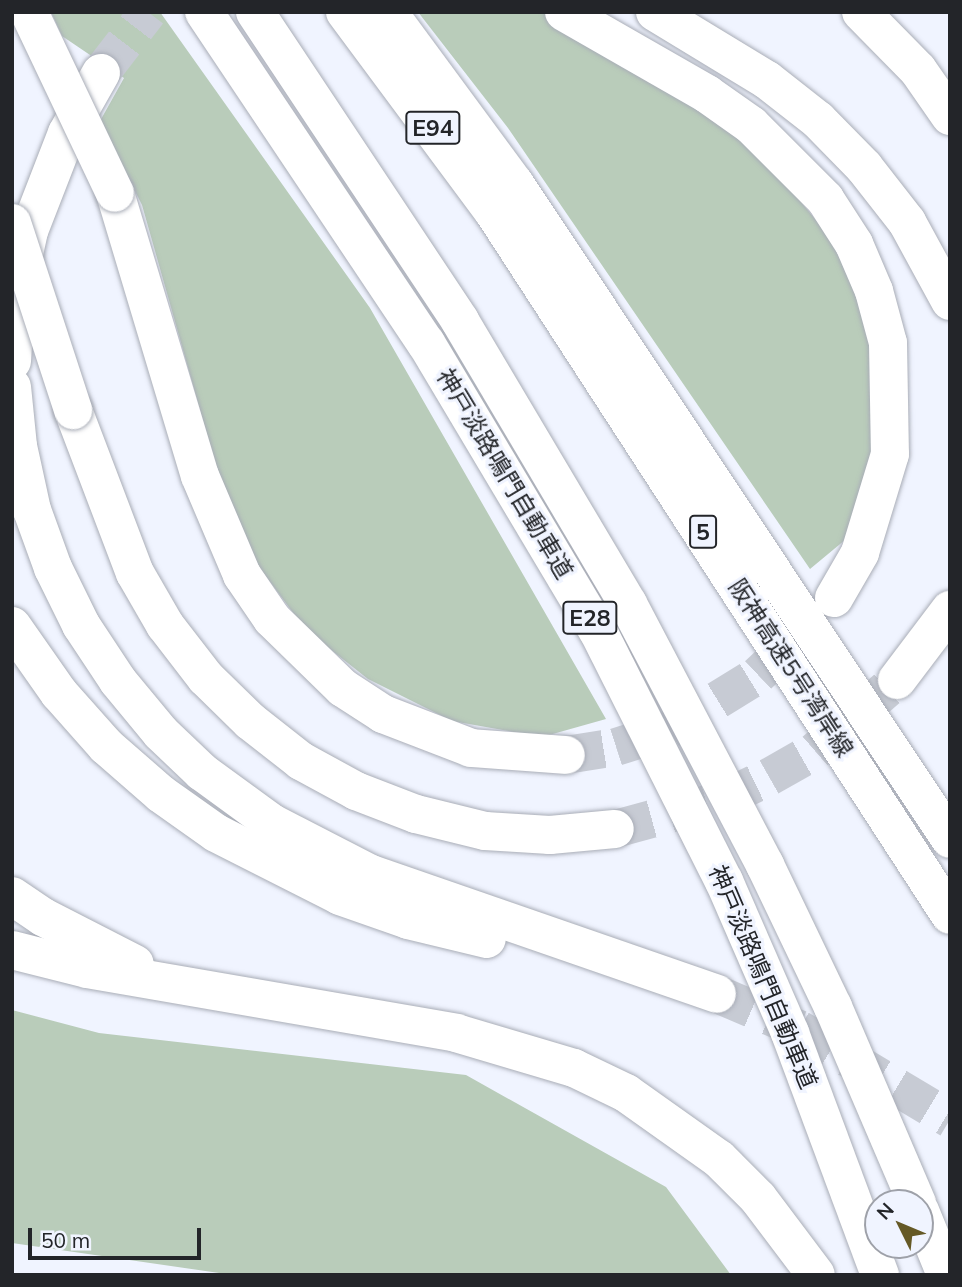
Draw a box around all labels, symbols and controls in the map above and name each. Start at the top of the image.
road number: E94 [405,108,461,148]
street label: 神戸淡路鳴門自動車道 [431,364,579,584]
road number: 5 [689,512,717,552]
street label: 阪神高速5号湾岸線 [723,574,859,762]
road number: E28 [562,598,618,638]
street label: 神戸淡路鳴門自動車道 [703,861,823,1093]
north arrow [864,1189,934,1259]
text: N [871,1198,899,1224]
scale bar [32,1214,205,1258]
text: 50 m [41,1227,90,1253]

